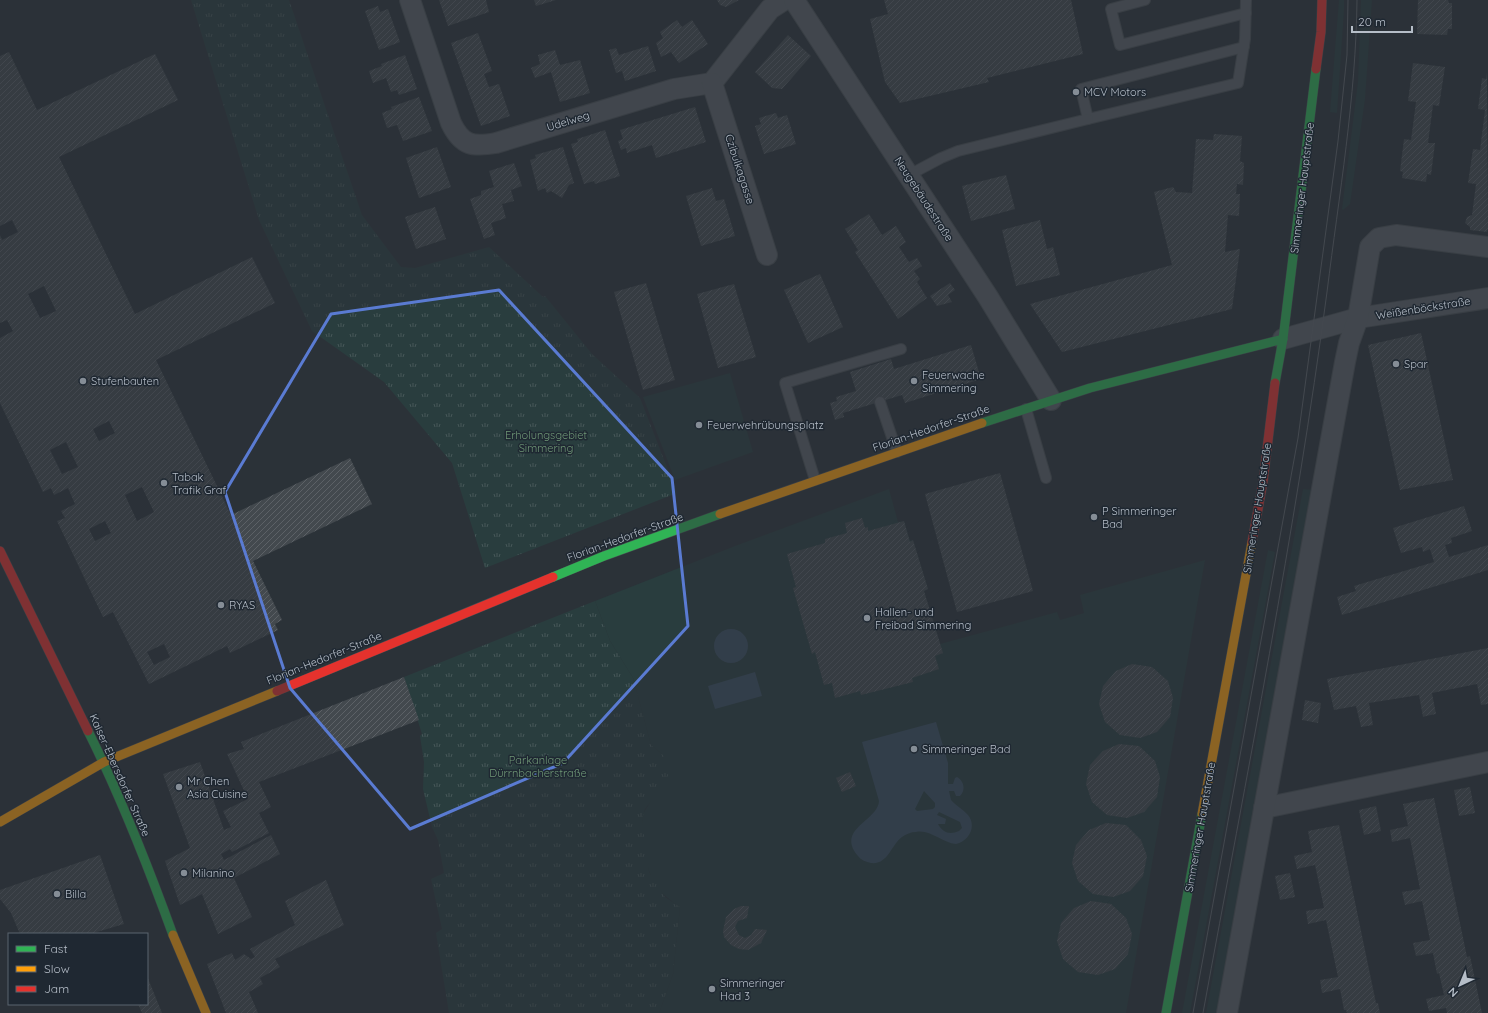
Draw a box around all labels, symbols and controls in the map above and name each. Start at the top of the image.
scale bar [1352,8,1412,34]
text: 20 m [1358,14,1386,29]
place label: MCV Motors [1084,85,1146,99]
marker: MCV Motors [1071,87,1081,97]
street label: Udelweg [545,108,591,134]
street label: Simmeringer Hauptstraße [1287,122,1317,254]
street label: Czibulkagasse [722,132,758,206]
street label: Neugebäudestraße [891,154,957,244]
street label: Weißenböckstraße [1375,294,1471,322]
place label: Spar [1404,357,1429,371]
marker: Spar [1391,359,1401,369]
place label: Feuerwache Simmering [922,368,985,395]
place label: Stufenbauten [91,374,159,388]
marker: Stufenbauten [78,376,88,386]
marker: Feuerwache Simmering [909,376,919,386]
street label: Florian-Hedorfer-Straße [871,401,991,455]
place label: Feuerwehrübungsplatz [707,418,824,432]
marker: Feuerwehrübungsplatz [694,420,704,430]
park label: Erholungsgebiet Simmering [505,428,587,455]
street label: Simmeringer Hauptstraße [1240,442,1274,574]
place label: Tabak Trafik Graf [172,470,226,497]
marker: Tabak Trafik Graf [159,478,169,488]
place label: P Simmeringer Bad [1102,504,1177,531]
street label: Florian-Hedorfer-Straße [565,509,685,565]
marker: P Simmeringer Bad [1089,512,1099,522]
place label: RYAS [229,598,255,612]
marker: RYAS [216,600,226,610]
place label: Hallen- und Freibad Simmering [875,605,971,632]
marker: Hallen- und Freibad Simmering [862,613,872,623]
street label: Florian-Hedorfer-Straße [264,629,384,687]
street label: Kaiser-Ebersdorfer Straße [87,711,153,839]
place label: Simmeringer Bad [922,742,1010,756]
marker: Simmeringer Bad [909,744,919,754]
park label: Parkanlage Dürrnbacherstraße [489,753,587,780]
street label: Simmeringer Hauptstraße [1182,761,1218,893]
place label: Mr Chen Asia Cuisine [187,774,247,801]
marker: Mr Chen Asia Cuisine [174,782,184,792]
place label: Milanino [192,866,235,880]
marker: Milanino [179,868,189,878]
place label: Billa [65,887,86,901]
marker: Billa [52,889,62,899]
legend [8,933,148,1005]
text: Fast [44,941,68,956]
text: Slow [44,961,70,976]
north arrow [1440,965,1480,1005]
place label: Simmeringer Had 3 [720,976,786,1003]
text: Jam [44,981,69,996]
marker: Simmeringer Had 3 [707,984,717,994]
text: N [1445,984,1461,1000]

